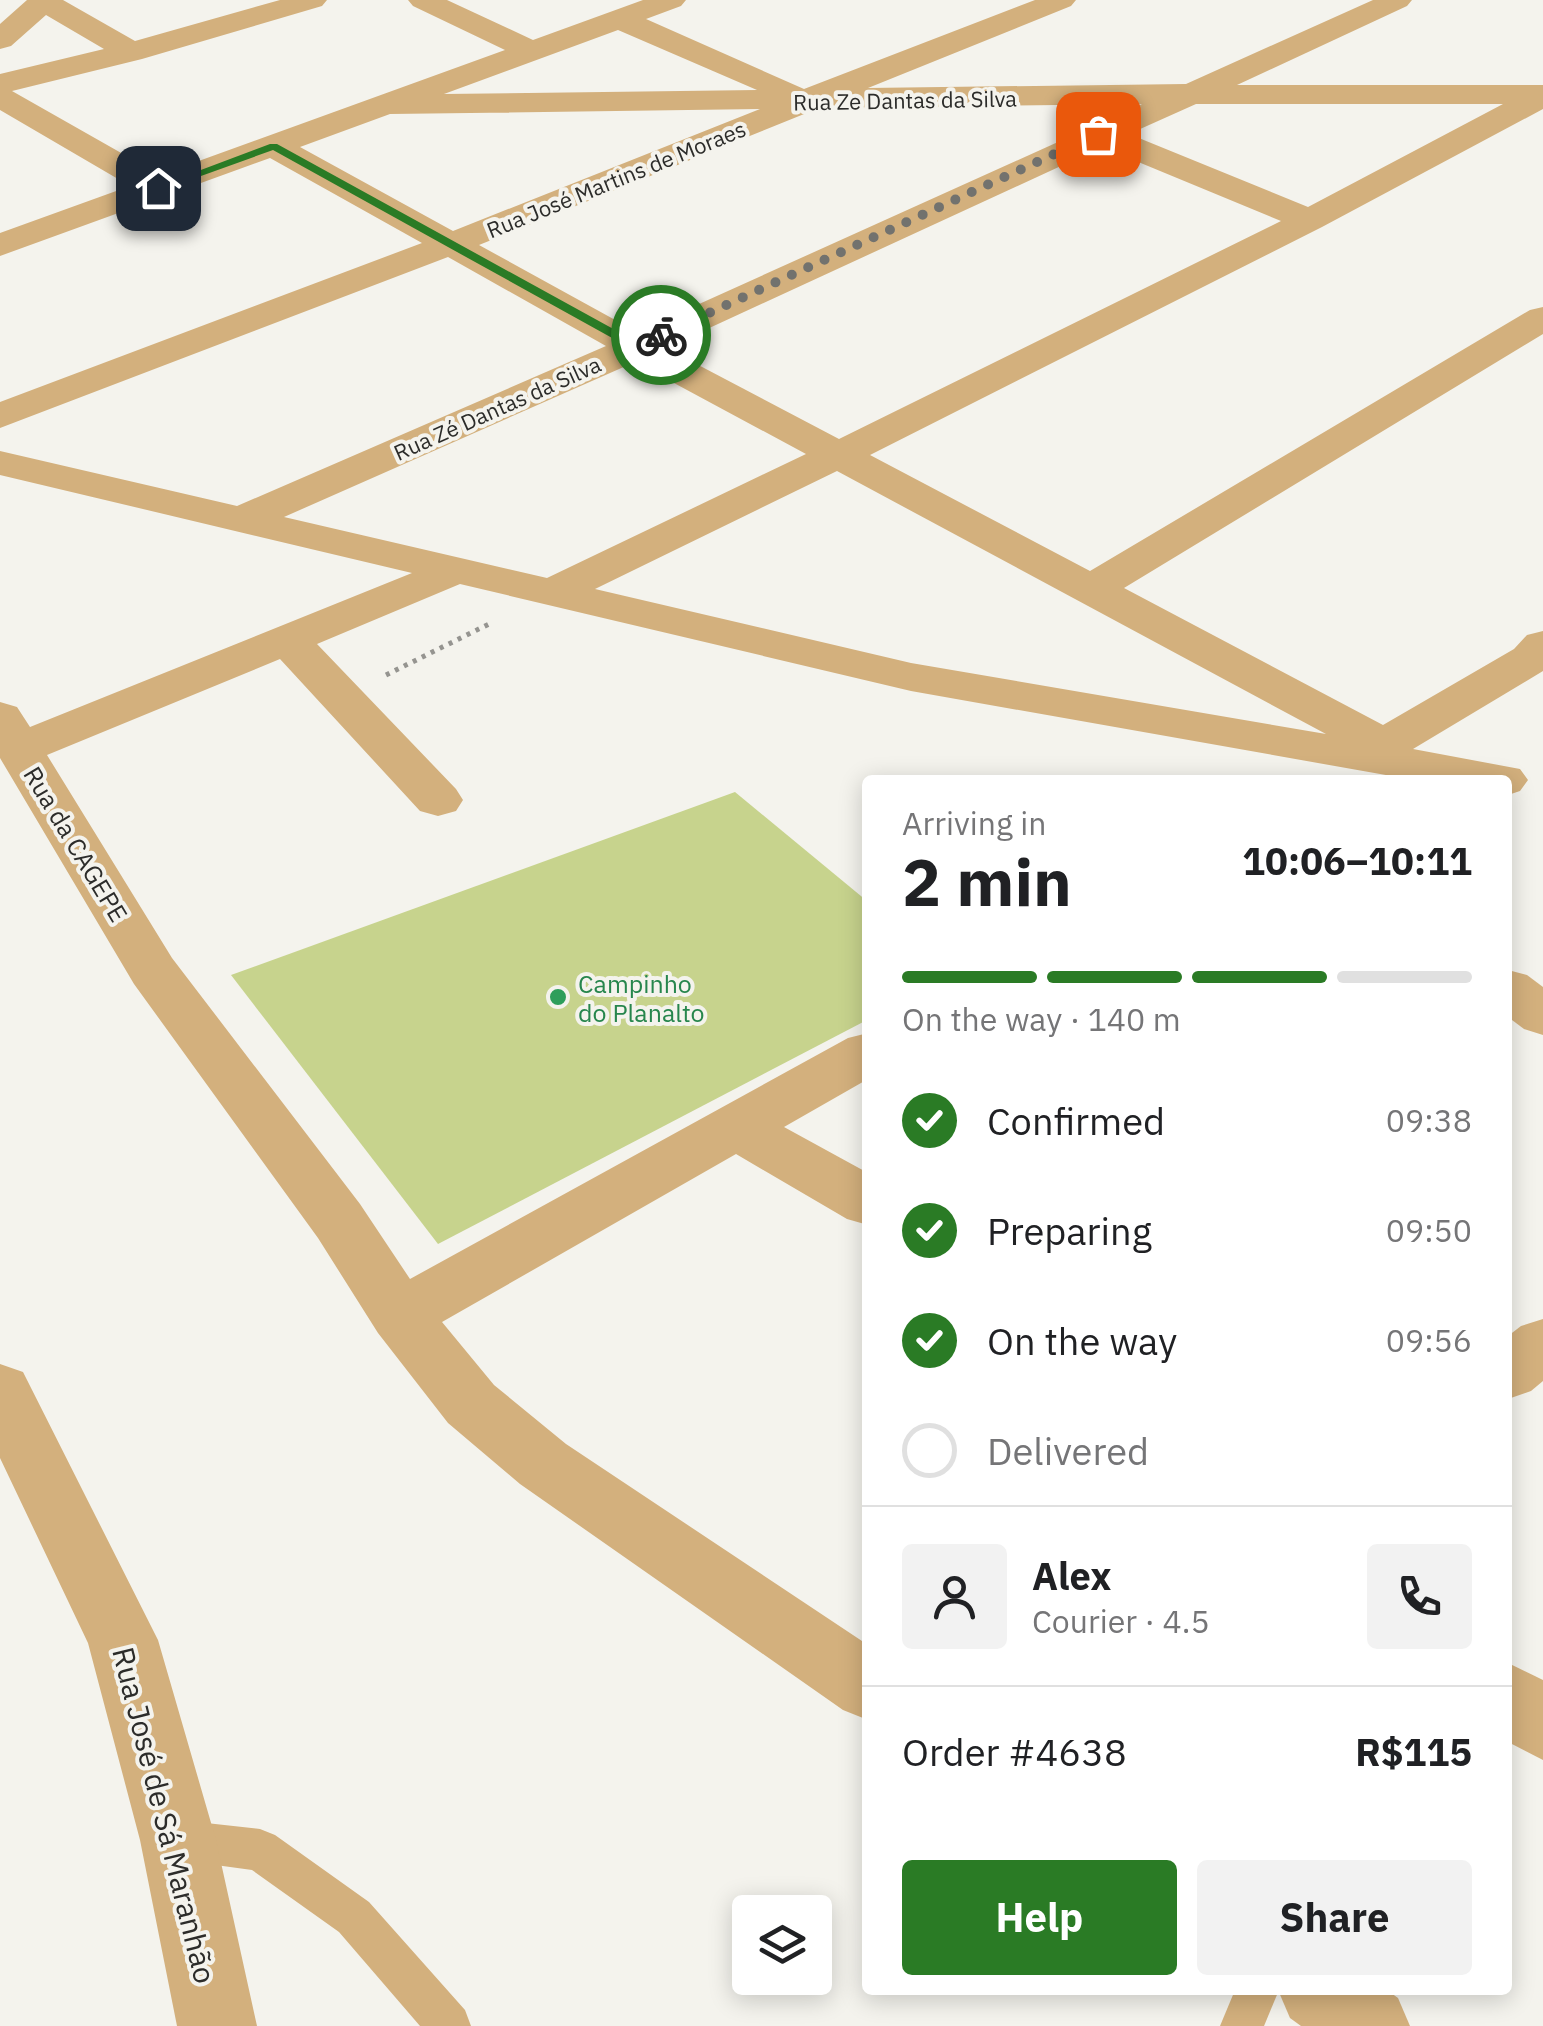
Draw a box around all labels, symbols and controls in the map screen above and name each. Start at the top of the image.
street label: Rua Ze Dantas da Silva [793,84,1017,116]
pin [1056,92,1141,177]
icon: bag [1071,107,1126,162]
street label: Rua José Martins de Moraes [482,114,750,244]
pin [116,146,201,231]
icon: home [131,161,186,216]
courier [611,285,711,385]
icon: bike [634,308,689,363]
street label: Rua Zé Dantas da Silva [389,349,605,467]
street label: Rua da CAGEPE [17,760,135,928]
text: Arriving in [902,802,1047,844]
text: 10:06–10:11 [1242,836,1472,885]
text: 2 min [902,839,1072,924]
place label: Campinho do Planalto [578,967,705,1029]
marker: Campinho do Planalto [547,986,569,1008]
text: On the way · 140 m [902,998,1181,1040]
icon: check [902,1093,957,1148]
text: Confirmed [987,1096,1165,1145]
text: 09:38 [1386,1099,1472,1141]
icon: check [902,1203,957,1258]
text: Preparing [987,1206,1152,1255]
text: 09:50 [1386,1209,1472,1251]
icon: check [902,1313,957,1368]
text: On the way [987,1316,1177,1365]
text: 09:56 [1386,1319,1472,1361]
text: Delivered [987,1426,1149,1475]
button: person [902,1544,1007,1649]
button: phone [1367,1544,1472,1649]
text: Alex [1032,1551,1112,1600]
text: Courier · 4.5 [1032,1600,1210,1642]
street label: Rua José de Sá Maranhão [104,1643,226,1987]
text: Order #4638 [902,1727,1127,1776]
text: R$115 [1355,1727,1472,1776]
button: Help [902,1860,1177,1975]
button: Share [1197,1860,1472,1975]
map controls [732,1895,832,1995]
button: layers [732,1895,832,1995]

